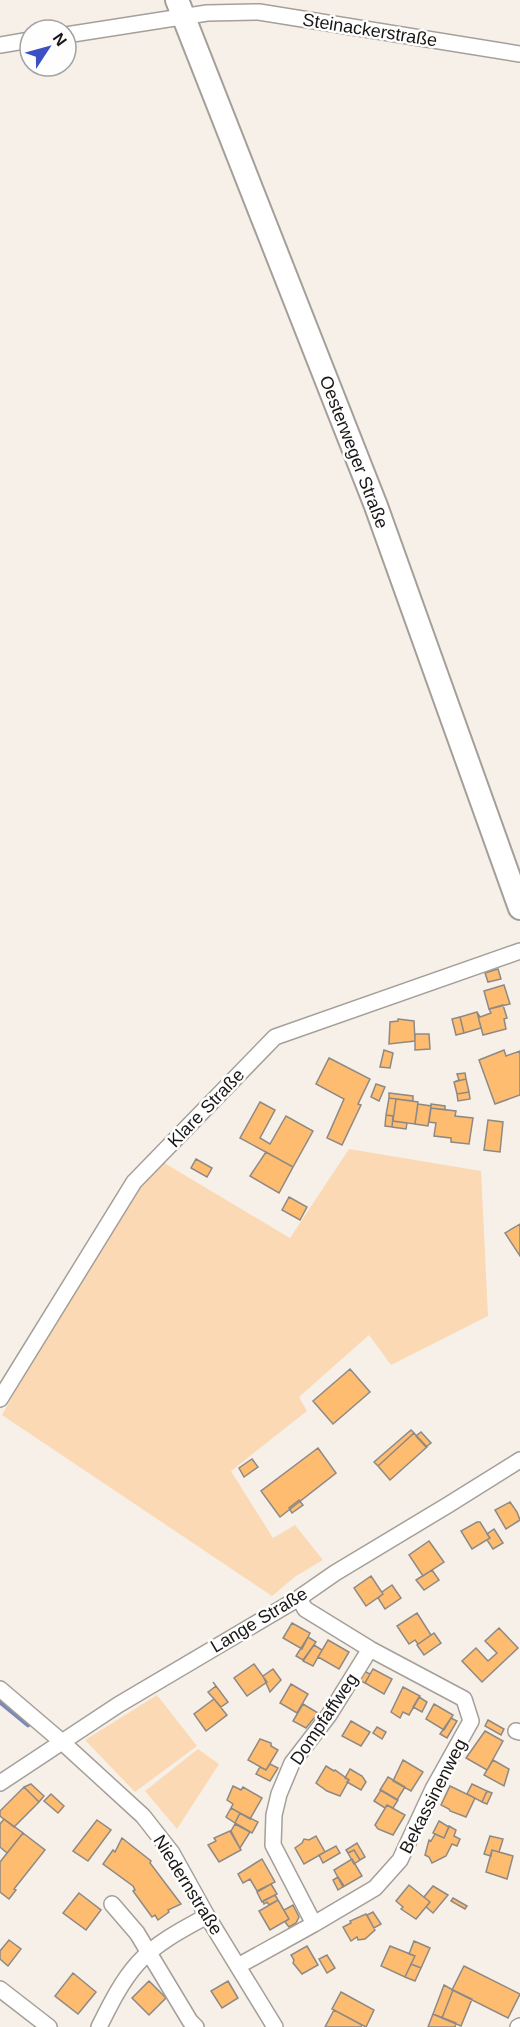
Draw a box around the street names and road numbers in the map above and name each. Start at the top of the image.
street label: Steinackerstraße [301,9,439,51]
street label: Oesterweger Straße [316,373,392,531]
street label: Klare Straße [164,1065,248,1151]
street label: Lange Straße [207,1583,311,1657]
street label: Dompfaffweg [286,1670,362,1768]
street label: Bekassinenweg [395,1735,471,1857]
street label: Niedernstraße [149,1831,227,1939]

